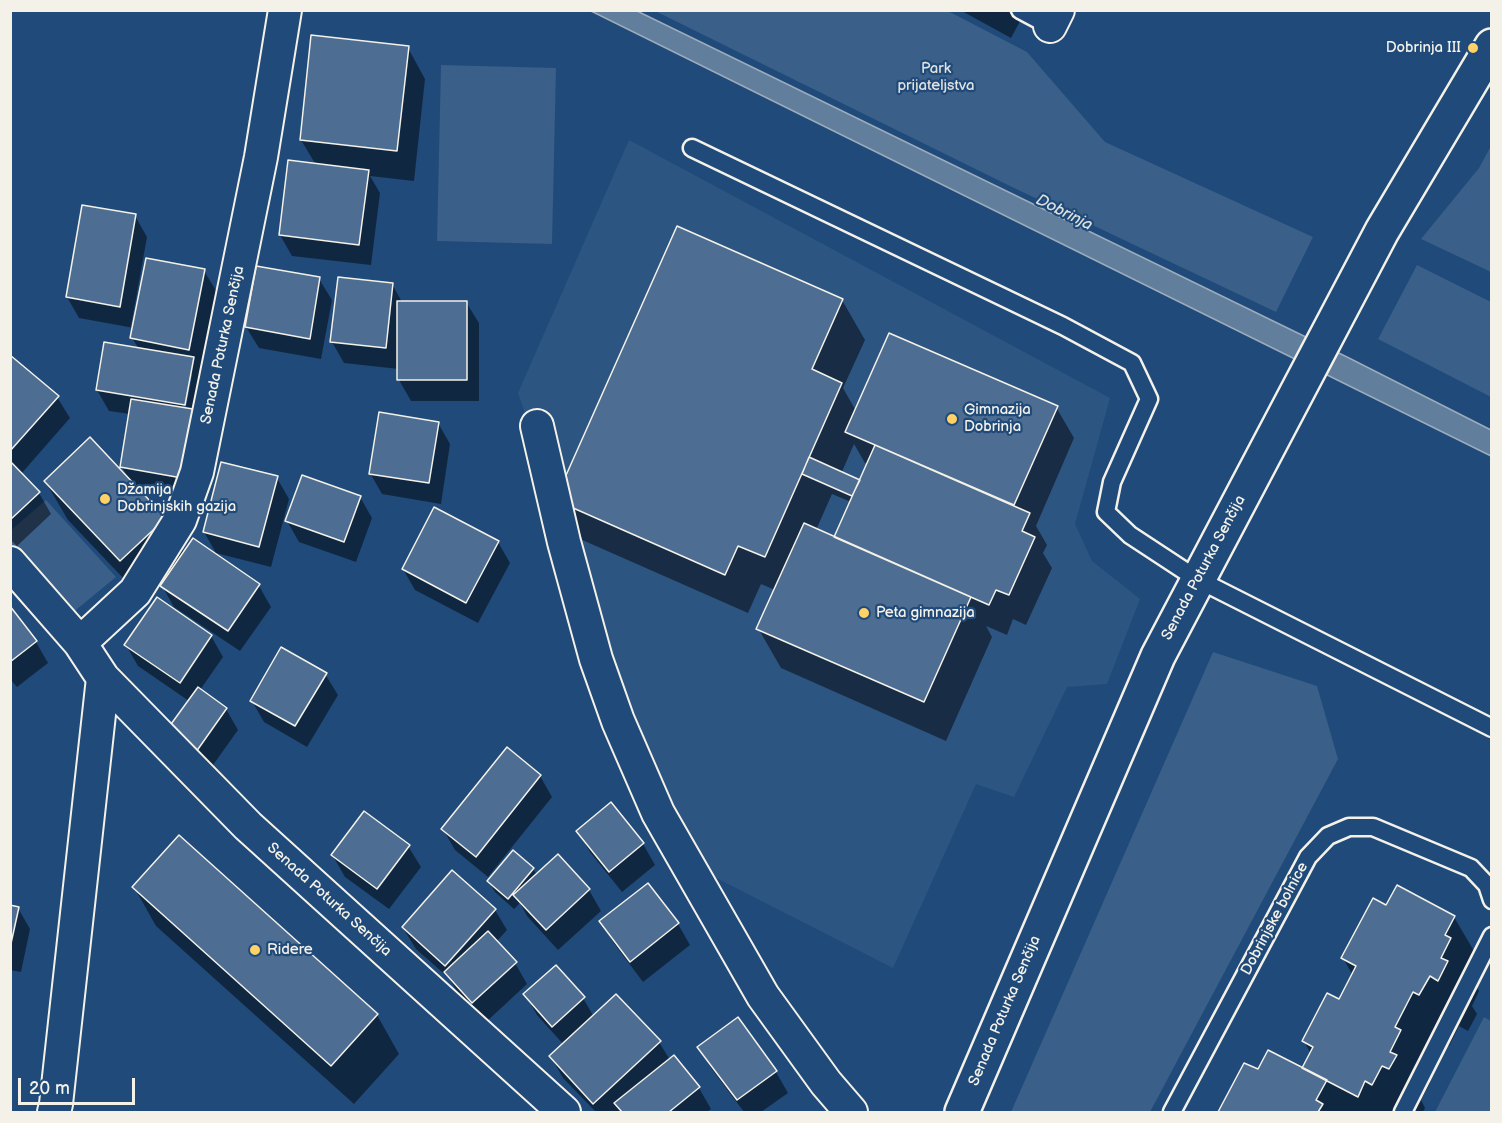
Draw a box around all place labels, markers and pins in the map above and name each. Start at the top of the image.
place label: Dobrinja III [1386,39,1461,57]
marker: Dobrinja III [1466,41,1480,55]
place label: Gimnazija Dobrinja [964,401,1031,436]
marker: Gimnazija Dobrinja [945,412,959,426]
place label: Džamija Dobrinjskih gazija [117,481,236,516]
marker: Džamija Dobrinjskih gazija [98,492,112,506]
place label: Peta gimnazija [876,604,975,622]
marker: Peta gimnazija [857,606,871,620]
place label: Ridere [267,941,313,959]
marker: Ridere [248,943,262,957]

